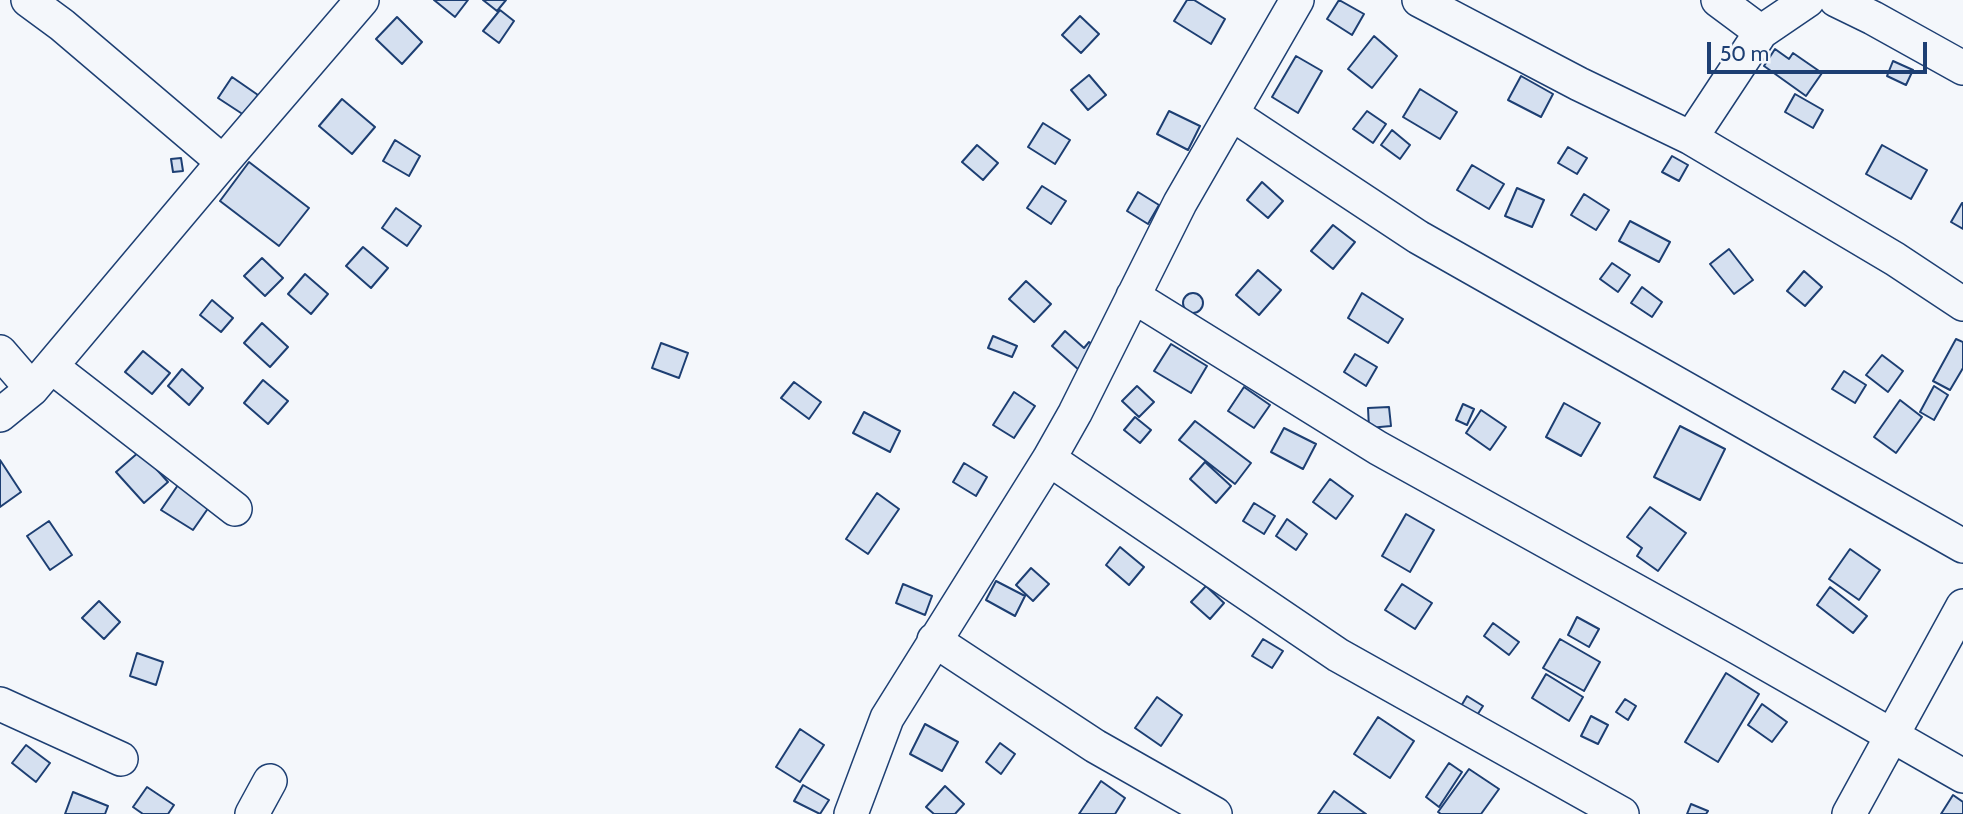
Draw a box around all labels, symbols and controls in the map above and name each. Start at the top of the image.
scale bar [1711,28,1932,72]
text: 50 m [1720,41,1769,66]

